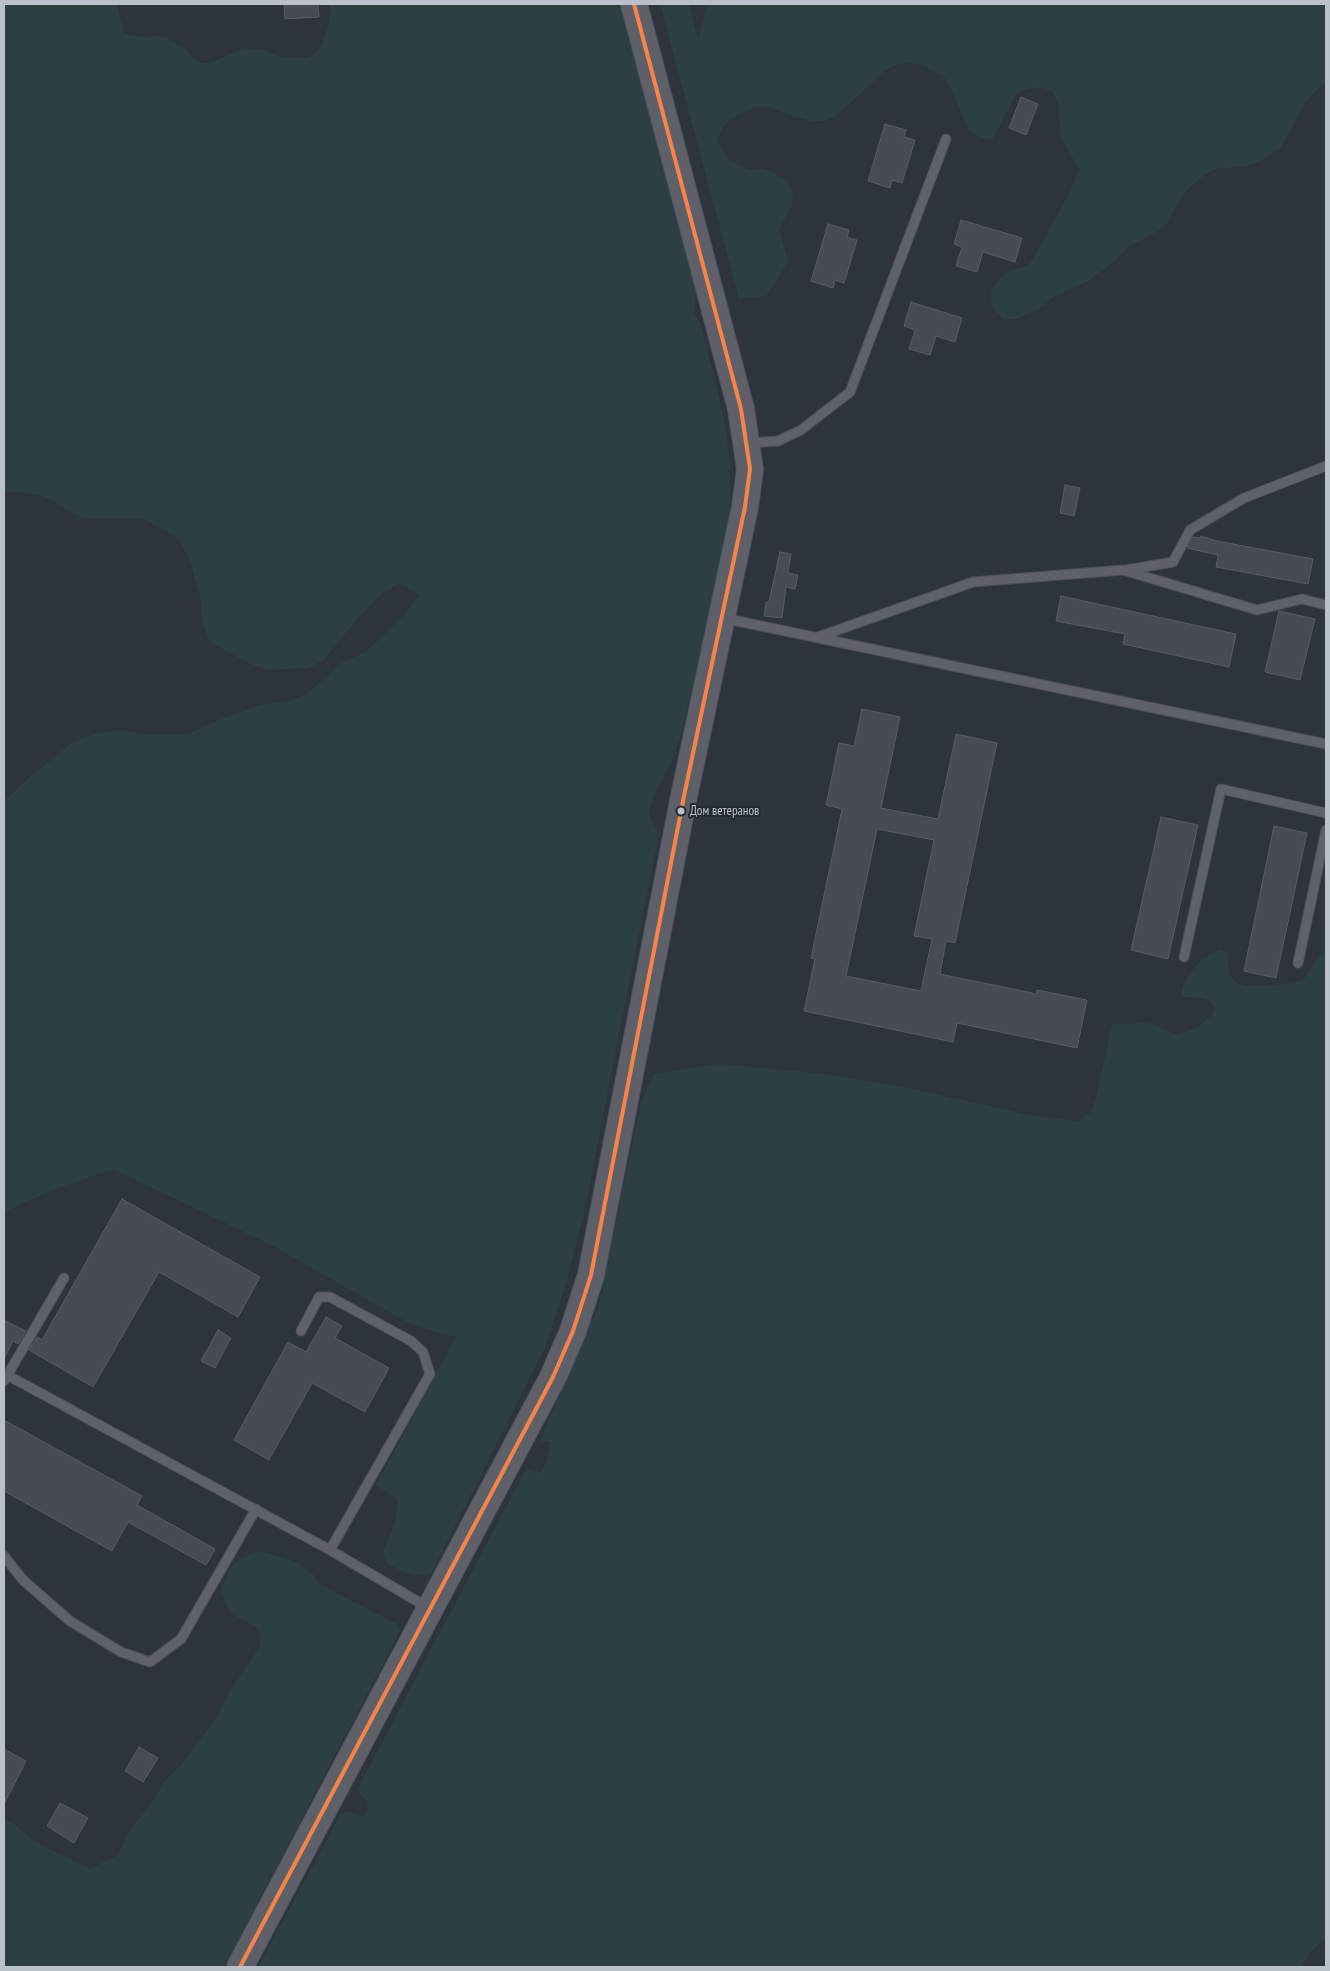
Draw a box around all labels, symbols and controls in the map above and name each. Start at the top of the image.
place label: Дом ветеранов [690,803,759,819]
marker: Дом ветеранов [676,806,686,816]

